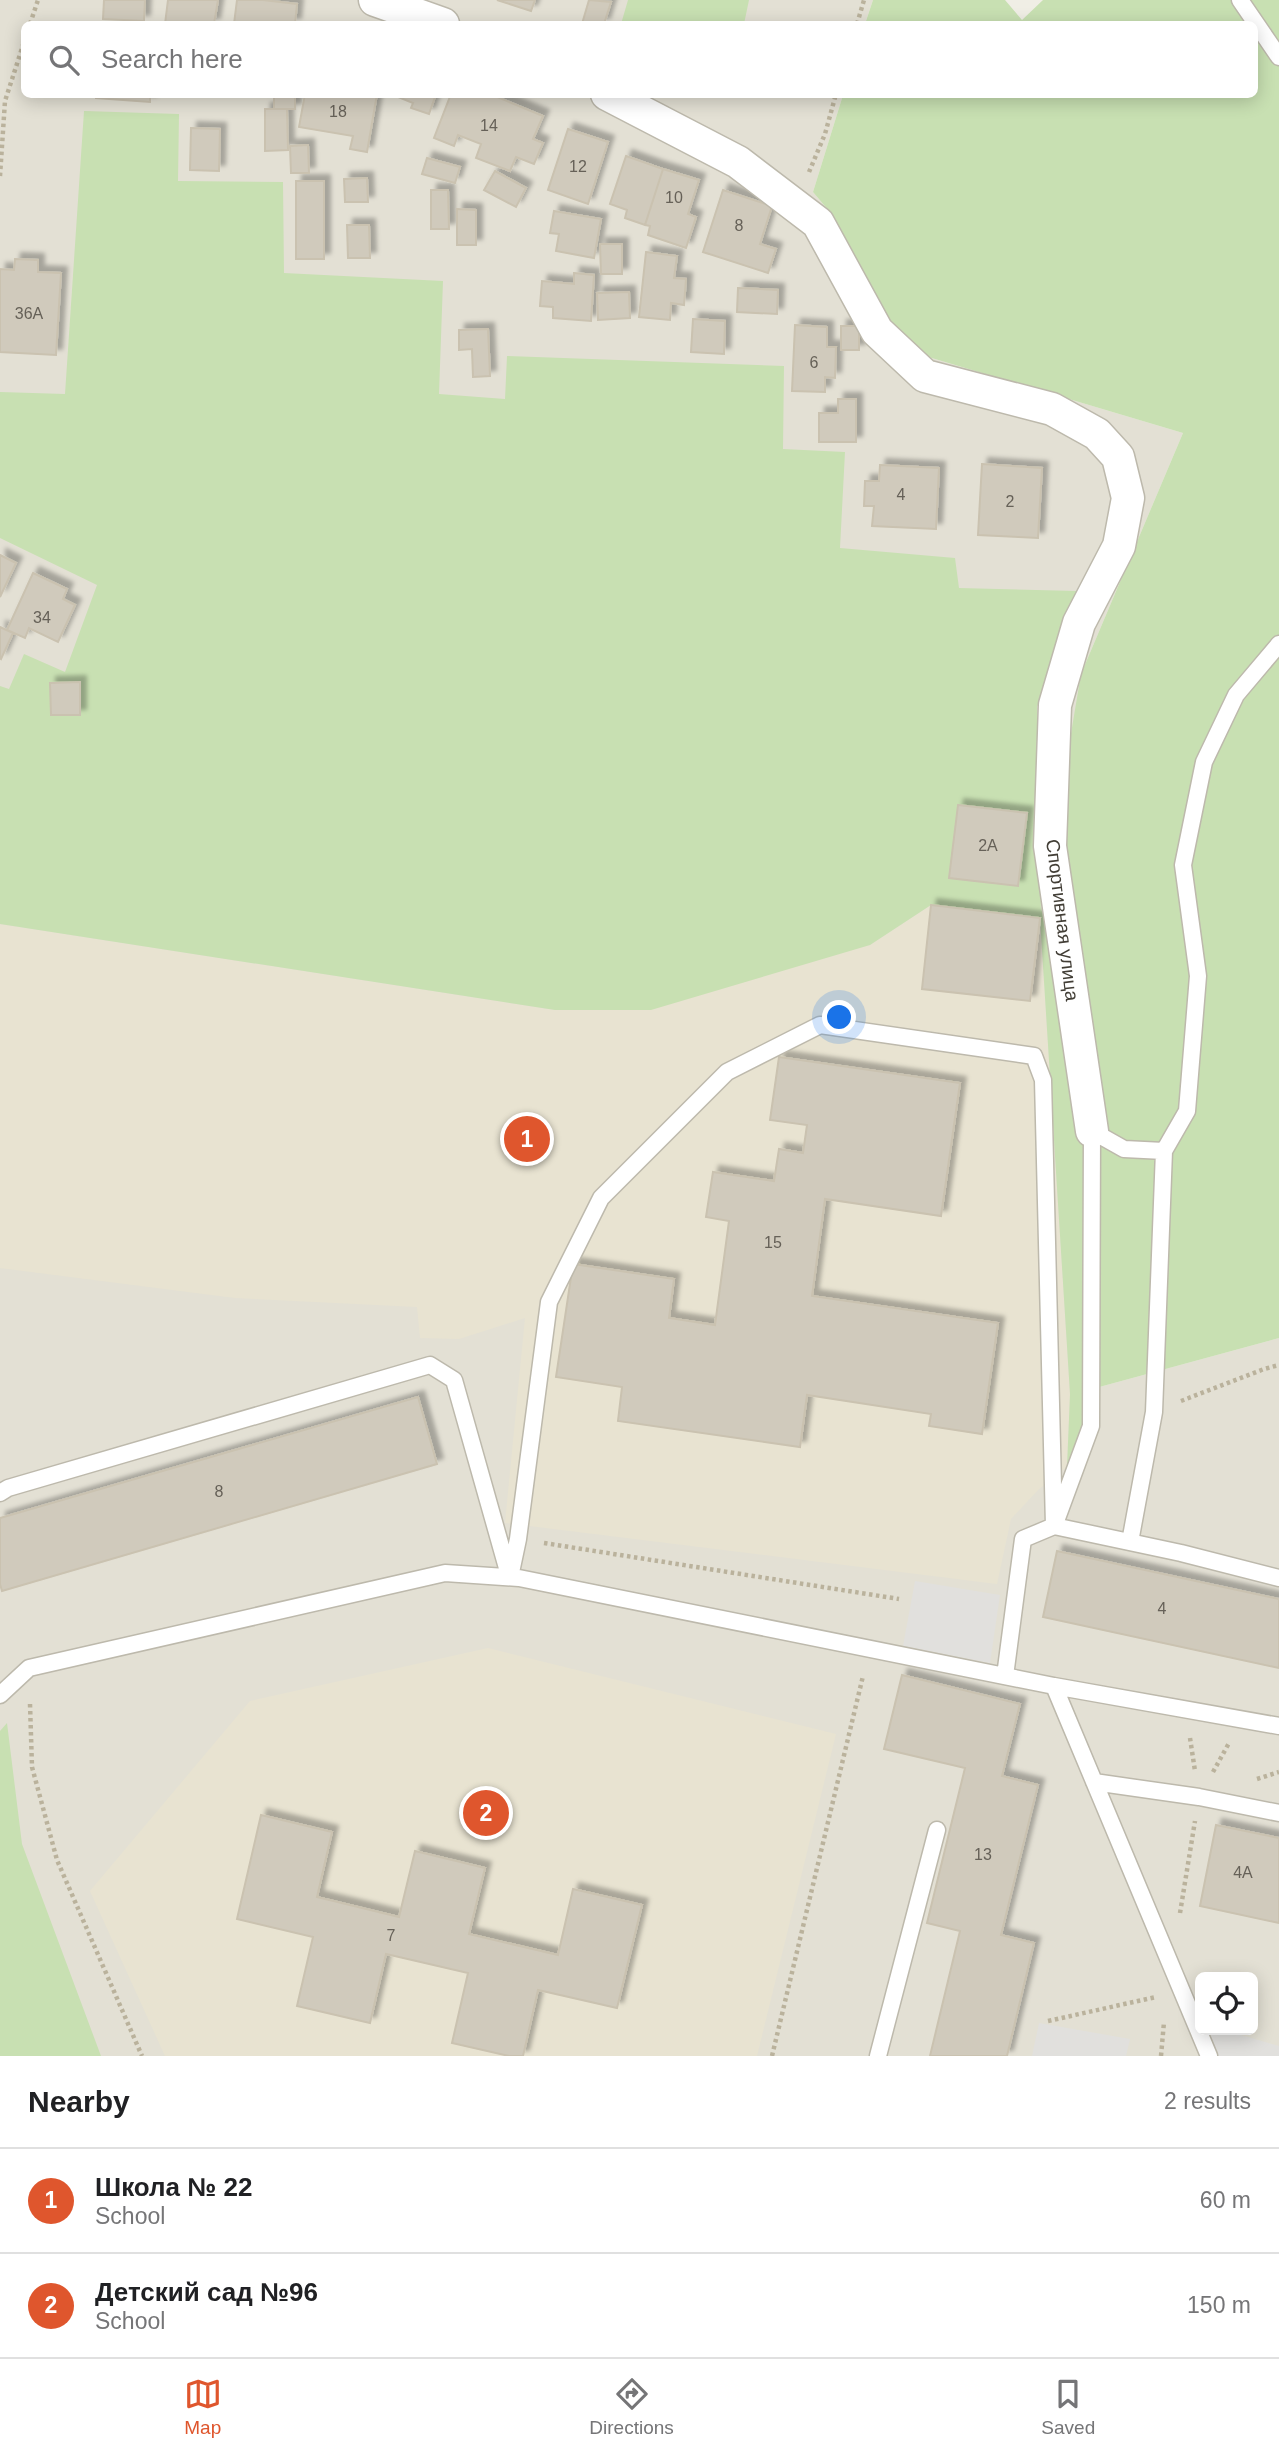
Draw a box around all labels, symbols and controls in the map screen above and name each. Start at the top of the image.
search box [21,21,1258,98]
icon: search [45,41,83,79]
text: Search here [101,44,243,74]
house number: 18 [329,103,347,120]
house number: 14 [480,117,498,134]
house number: 12 [569,158,587,175]
house number: 10 [665,189,683,206]
house number: 8 [735,217,744,234]
house number: 36А [15,305,44,322]
house number: 6 [810,354,819,371]
house number: 4 [897,486,906,503]
house number: 2 [1006,493,1015,510]
house number: 34 [33,609,51,626]
house number: 2А [978,837,998,854]
street label: Спортивная улица [1042,838,1083,1003]
your location [822,1000,856,1034]
pin: 1 [504,1113,550,1165]
house number: 15 [764,1234,782,1251]
house number: 8 [215,1483,224,1500]
house number: 4 [1158,1600,1167,1617]
pin: 2 [463,1787,509,1839]
house number: 13 [974,1846,992,1863]
house number: 4А [1233,1864,1253,1881]
house number: 7 [387,1927,396,1944]
map controls [1195,1972,1258,2035]
button: locate [1195,1972,1258,2035]
text: Nearby [28,2085,130,2118]
text: 2 results [1164,2088,1251,2114]
text: Школа № 22 [95,2172,252,2202]
text: 1 [45,2187,57,2213]
text: 60 m [1200,2187,1251,2213]
text: School [95,2203,165,2229]
text: Детский сад №96 [95,2277,318,2307]
text: 2 [45,2292,57,2318]
text: 150 m [1187,2292,1251,2318]
text: School [95,2308,165,2334]
tab: Map [184,2375,222,2439]
tab: Directions [589,2375,674,2439]
tab: Saved [1041,2375,1095,2439]

